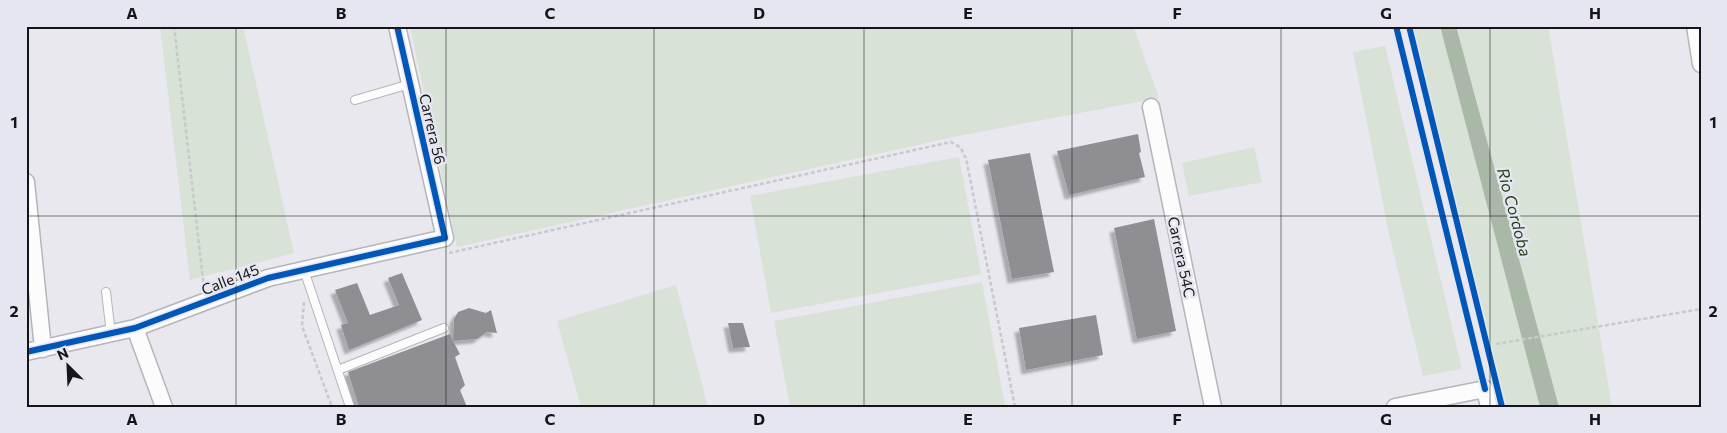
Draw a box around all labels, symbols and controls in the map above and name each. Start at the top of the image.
text: A [126,3,138,22]
text: B [336,3,347,22]
text: C [545,3,556,22]
text: D [753,3,765,22]
text: E [963,3,973,22]
text: F [1172,3,1182,22]
text: G [1380,3,1392,22]
text: H [1589,3,1601,22]
street label: Carrera 56 [416,92,450,166]
text: 1 [10,112,18,131]
text: 1 [1709,112,1717,131]
water label: Rio Cordoba [1494,166,1536,258]
street label: Carrera 54C [1165,215,1199,299]
street label: Calle 145 [199,260,261,298]
text: 2 [9,301,19,320]
text: 2 [1708,301,1718,320]
north arrow [42,340,92,390]
text: N [54,344,71,364]
text: A [126,409,138,428]
text: B [336,409,347,428]
text: C [545,409,556,428]
text: D [753,409,765,428]
text: E [963,409,973,428]
text: F [1172,409,1182,428]
text: G [1380,409,1392,428]
text: H [1589,409,1601,428]

